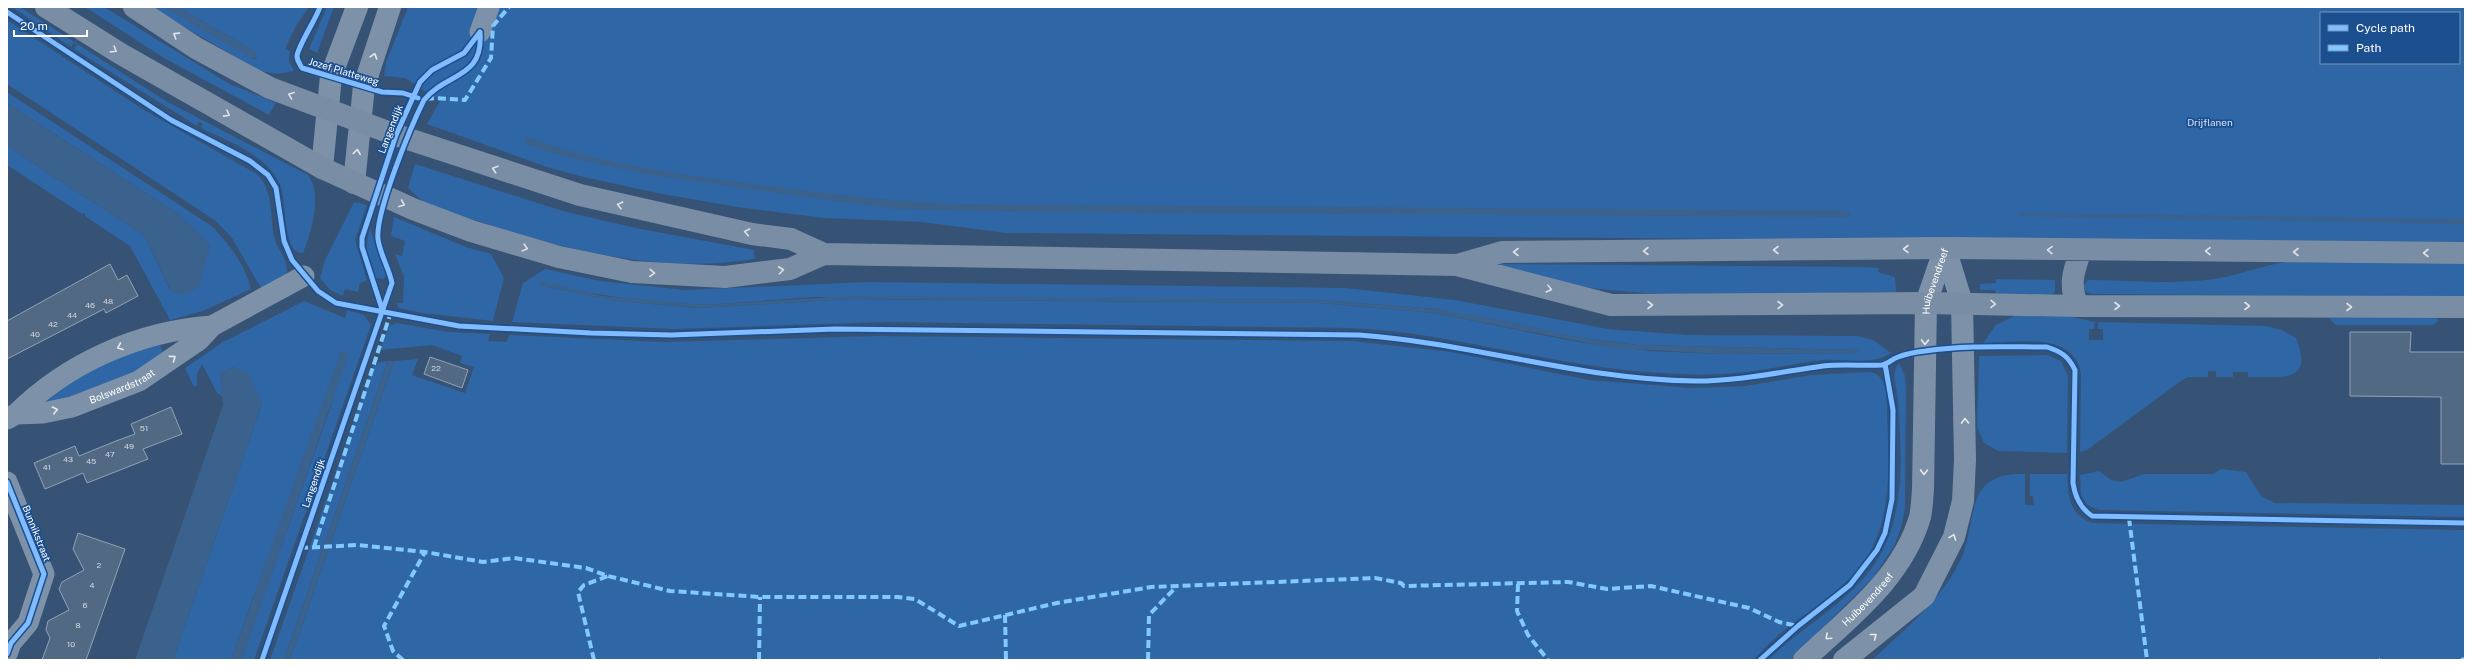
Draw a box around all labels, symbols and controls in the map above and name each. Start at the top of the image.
scale bar [14,12,87,38]
legend [2320,12,2460,64]
text: 20 m [20,19,48,33]
text: Cycle path [2356,21,2415,35]
one-way arrow [173,32,180,40]
text: Path [2356,41,2382,55]
one-way arrow [110,45,117,53]
one-way arrow [369,53,378,60]
street label: Jozef Platteweg [307,55,381,87]
one-way arrow [287,92,294,100]
street label: Langendijk [375,103,405,155]
one-way arrow [223,109,231,117]
park label: Drijflanen [2187,116,2233,128]
one-way arrow [352,149,361,155]
one-way arrow [492,165,499,174]
one-way arrow [398,199,406,207]
one-way arrow [617,201,624,210]
one-way arrow [744,229,750,237]
one-way arrow [521,243,528,252]
one-way arrow [1903,245,1909,253]
one-way arrow [1773,246,1779,254]
street label: Huibevendreef [1920,246,1951,314]
one-way arrow [2047,246,2053,254]
one-way arrow [1643,247,1649,255]
one-way arrow [2205,247,2211,256]
one-way arrow [1513,248,1519,256]
one-way arrow [2293,248,2299,256]
one-way arrow [2423,249,2429,257]
one-way arrow [778,266,784,275]
one-way arrow [649,269,655,277]
one-way arrow [1545,284,1552,293]
house number: 48 [103,296,113,306]
house number: 46 [85,300,95,310]
one-way arrow [1990,300,1996,308]
one-way arrow [1647,301,1653,309]
one-way arrow [1777,301,1783,309]
one-way arrow [2114,302,2120,310]
one-way arrow [2244,302,2250,310]
one-way arrow [2346,302,2352,311]
house number: 44 [67,310,77,320]
house number: 42 [48,319,58,329]
house number: 40 [30,329,40,339]
one-way arrow [1921,339,1929,345]
one-way arrow [116,342,124,350]
one-way arrow [169,355,176,363]
house number: 22 [431,363,441,373]
street label: Bolswardstraat [87,366,157,406]
one-way arrow [52,406,58,415]
one-way arrow [1960,418,1969,424]
house number: 51 [140,423,148,433]
house number: 49 [124,441,134,451]
house number: 47 [105,449,115,459]
house number: 43 [63,454,73,464]
house number: 45 [86,456,96,466]
street label: Langendijk [299,456,327,509]
house number: 41 [43,462,51,472]
one-way arrow [1920,469,1928,475]
street label: Bunnikstraat [20,503,54,563]
one-way arrow [1948,533,1956,540]
house number: 2 [97,560,102,570]
street label: Huibevendreef [1839,570,1895,628]
house number: 4 [89,580,95,590]
house number: 6 [83,600,88,610]
house number: 8 [75,620,81,630]
one-way arrow [1825,633,1833,640]
one-way arrow [1870,633,1877,640]
house number: 10 [67,639,75,649]

